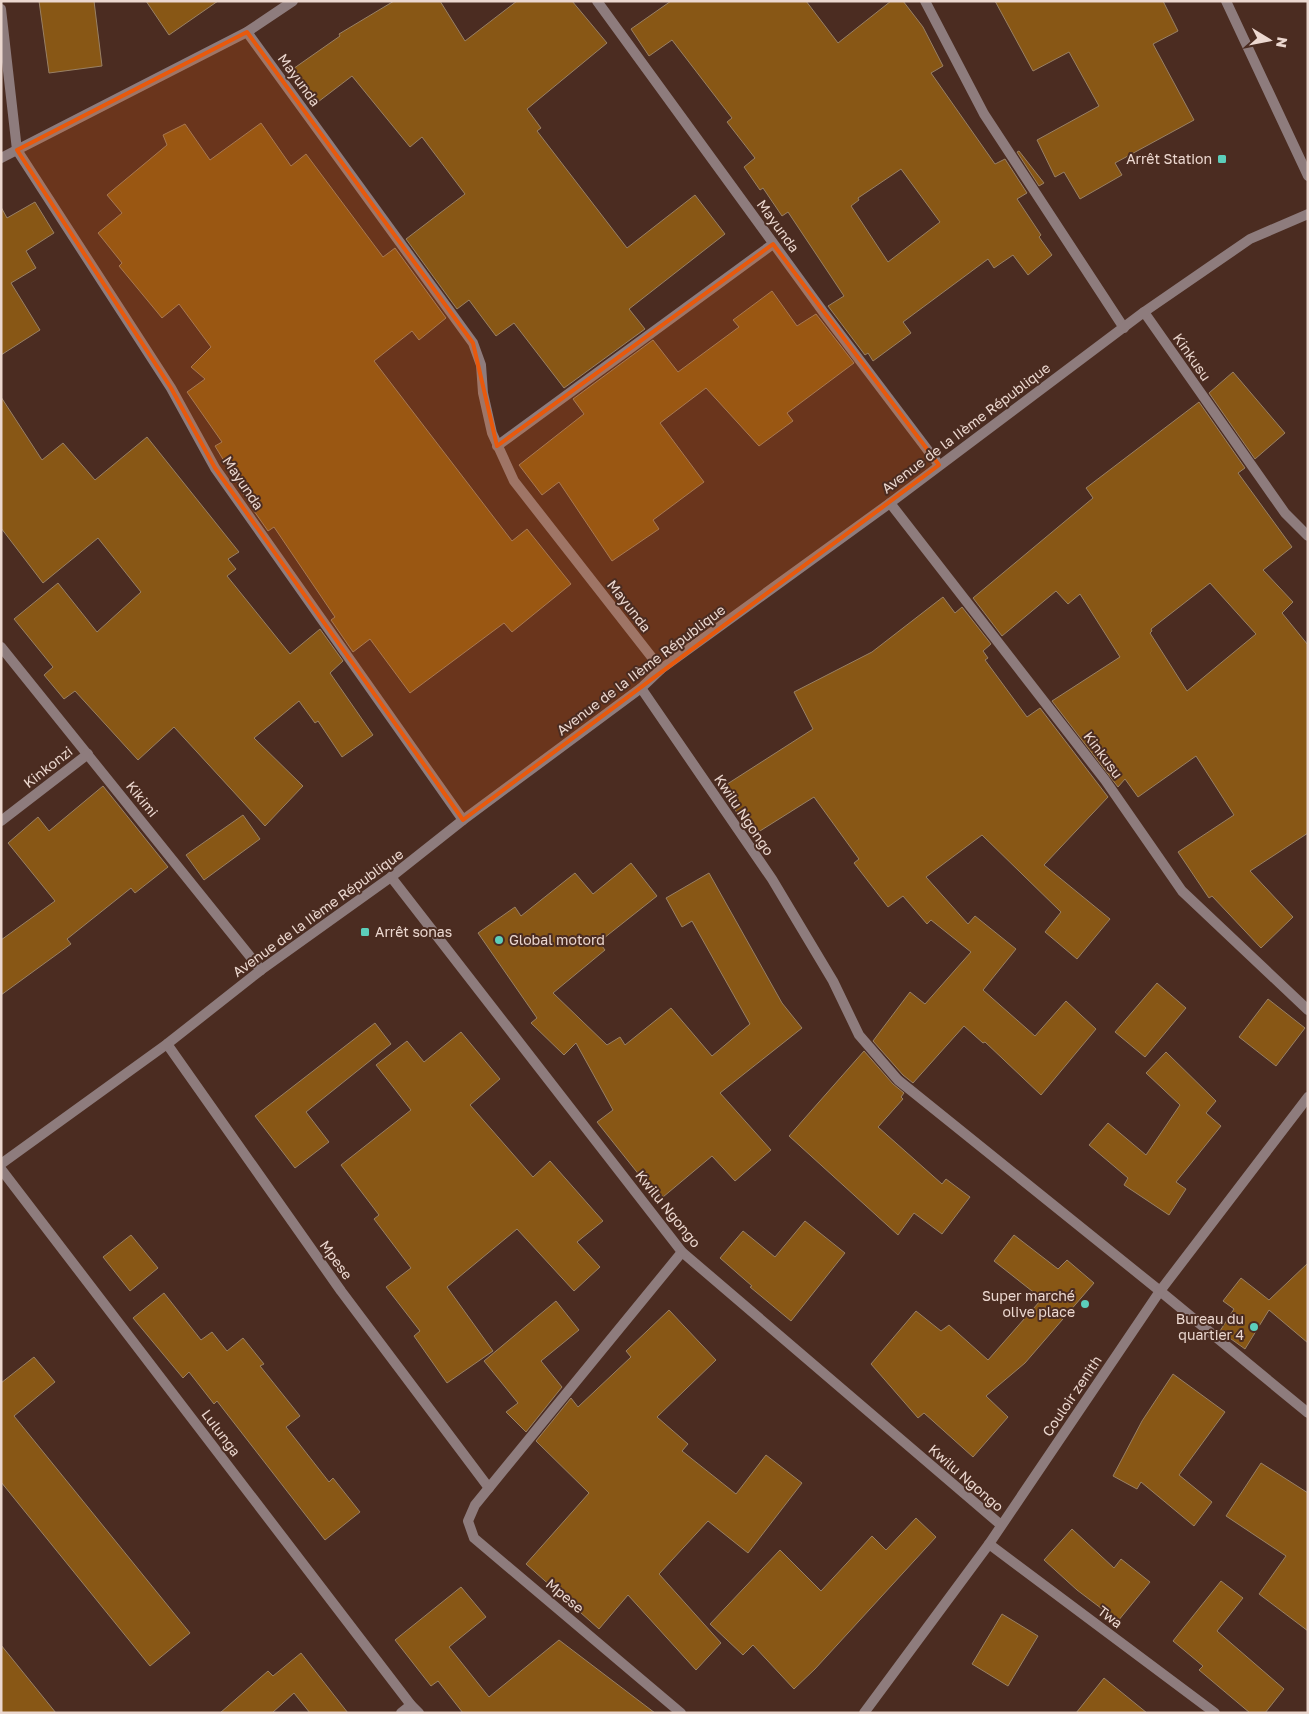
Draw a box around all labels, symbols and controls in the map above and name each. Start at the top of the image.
north arrow [1244,15,1294,65]
text: N [1273,36,1292,49]
street label: Mayunda [275,50,324,109]
place label: Arrêt Station [1126,150,1212,167]
marker: Arrêt Station [1216,153,1228,165]
street label: Mayunda [754,196,803,255]
street label: Kinkusu [1170,330,1215,384]
street label: Avenue de la IIème République [878,359,1053,497]
street label: Mayunda [219,453,268,513]
street label: Mayunda [604,576,655,635]
street label: Avenue de la IIème République [553,601,728,739]
street label: Kinkusu [1080,728,1127,781]
street label: Kinkonzi [20,742,76,791]
street label: Kwilu Ngongo [711,771,778,858]
street label: Kikimi [123,777,162,820]
street label: Avenue de la IIème République [229,845,406,980]
place label: Arrêt sonas [375,923,452,940]
marker: Arrêt sonas [359,926,371,938]
place label: Global motord [509,931,605,948]
marker: Global motord [493,934,505,946]
street label: Kwilu Ngongo [632,1167,705,1251]
street label: Mpese [317,1237,356,1283]
place label: Super marché olive place [982,1287,1075,1320]
marker: Super marché olive place [1079,1298,1091,1310]
place label: Bureau du quartier 4 [1176,1310,1244,1343]
marker: Bureau du quartier 4 [1248,1321,1260,1333]
street label: Couloir zenith [1038,1352,1105,1439]
street label: Lulunga [198,1406,245,1459]
street label: Kwilu Ngongo [925,1440,1007,1515]
street label: Mpese [543,1575,588,1616]
street label: Twa [1095,1602,1126,1631]

